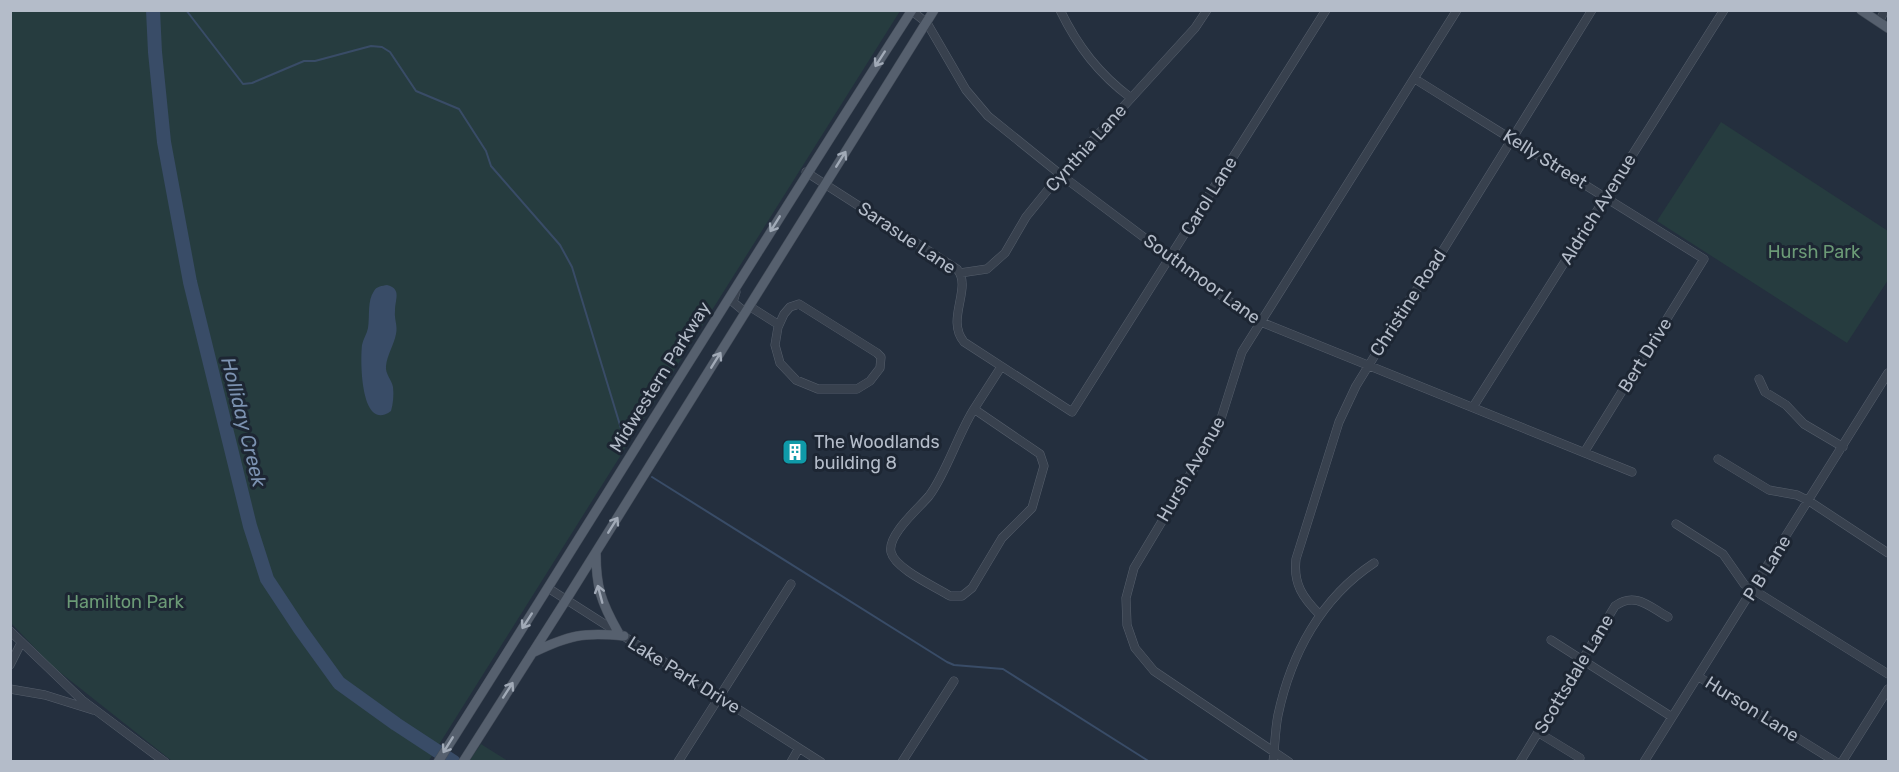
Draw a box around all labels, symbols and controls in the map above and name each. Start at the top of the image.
one-way arrow [874,51,886,67]
street label: Cynthia Lane [1041,100,1131,196]
street label: Kelly Street [1499,124,1591,194]
street label: Aldrich Avenue [1555,150,1641,268]
one-way arrow [835,151,847,168]
street label: Carol Lane [1176,153,1242,239]
street label: Sarasue Lane [854,197,960,279]
one-way arrow [768,215,781,232]
street label: Southmoor Lane [1139,229,1265,329]
park label: Hursh Park [1768,241,1861,263]
street label: Christine Road [1365,246,1451,360]
street label: Midwestern Parkway [605,298,715,456]
street label: Bert Drive [1613,314,1677,396]
one-way arrow [710,352,722,369]
water label: Holliday Creek [216,355,272,490]
street label: Hursh Avenue [1152,413,1230,525]
place label: The Woodlands building 8 [814,431,940,474]
building icon: The Woodlands building 8 [780,437,810,467]
one-way arrow [607,517,619,534]
street label: P B Lane [1738,531,1796,605]
one-way arrow [594,585,605,604]
park label: Hamilton Park [66,591,185,613]
street label: Scottsdale Lane [1530,610,1618,738]
one-way arrow [521,612,533,629]
street label: Lake Park Drive [624,632,744,718]
street label: Hurson Lane [1701,671,1803,747]
one-way arrow [503,682,515,699]
one-way arrow [442,736,454,753]

